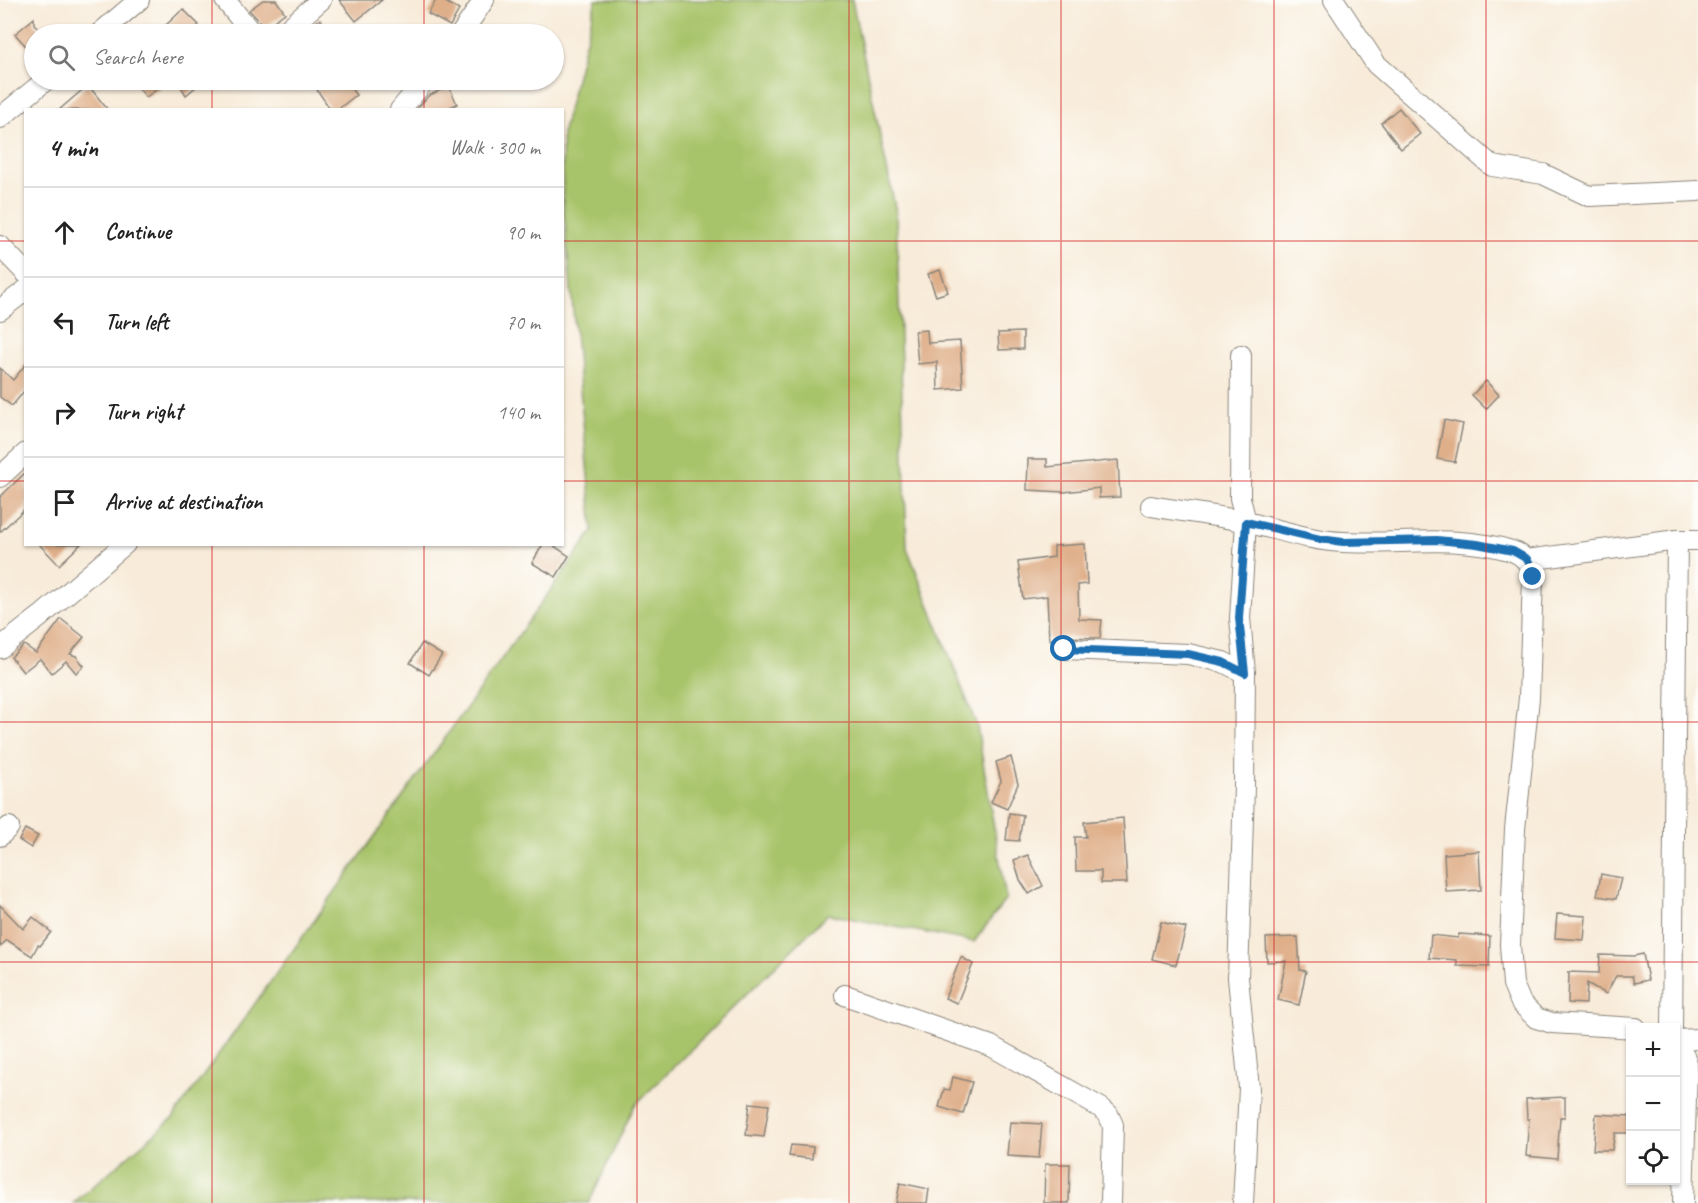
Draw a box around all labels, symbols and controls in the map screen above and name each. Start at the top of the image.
search box [24,24,564,90]
icon: search [45,41,78,74]
text: Search here [93,43,183,71]
text: 4 min [48,131,98,164]
text: Walk · 300 m [450,135,540,160]
icon: ahead [48,216,81,249]
text: Continue [105,218,171,246]
text: 90 m [506,220,540,245]
icon: left [48,306,81,339]
text: Turn left [105,308,169,336]
text: 70 m [506,310,540,335]
icon: right [48,396,81,429]
text: Turn right [105,398,182,426]
text: 140 m [497,400,540,425]
icon: arrive [48,486,81,519]
text: Arrive at destination [105,488,262,516]
route end [1519,563,1545,589]
route start [1050,635,1076,661]
map controls [1626,1023,1680,1185]
button: + [1626,1023,1680,1077]
button: − [1626,1077,1680,1131]
button: locate [1626,1131,1680,1185]

